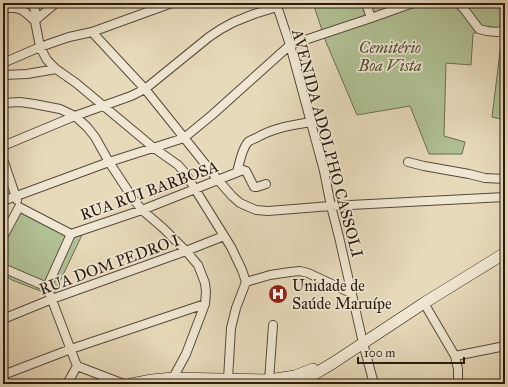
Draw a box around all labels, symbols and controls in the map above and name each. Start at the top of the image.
street label: AVENIDA ADOLPHO CASSOLI [288,26,367,260]
park label: Cemitério Boa Vista [357,38,422,75]
street label: RUA RUI BARBOSA [77,156,221,224]
street label: RUA DOM PEDRO I [36,230,182,299]
place label: Unidade de Saúde Maruípe [292,276,392,313]
hospital icon: Unidade de Saúde Maruípe [267,283,289,305]
scale bar [358,339,464,365]
text: 100 m [364,346,395,360]

